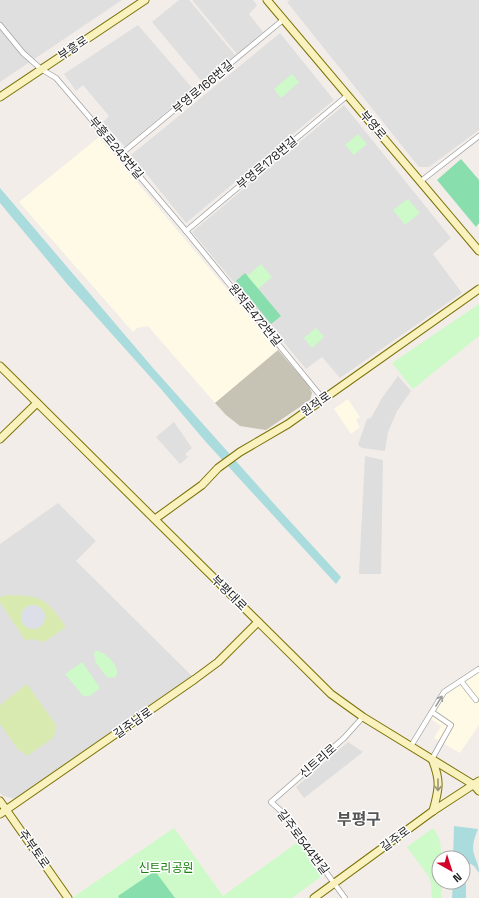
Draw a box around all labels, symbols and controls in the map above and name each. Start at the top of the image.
street label: 부흥로 [55,32,91,64]
street label: 부영로166번길 [169,57,237,117]
street label: 부영로 [356,107,390,143]
street label: 부흥로243번길 [85,113,147,183]
street label: 부영로178번길 [233,133,301,193]
street label: 원적로472번길 [225,280,285,350]
street label: 원적로 [298,388,334,420]
street label: 부평대로 [208,572,250,614]
one-way arrow [435,695,443,707]
street label: 길주남로 [110,704,156,742]
street label: 신트리로 [296,740,340,782]
one-way arrow [434,778,442,791]
street label: 길주로544번길 [273,806,333,878]
district label: 부평구 [337,809,381,830]
street label: 길주로 [377,823,413,855]
street label: 주부토로 [15,826,53,872]
north arrow [431,850,471,890]
park label: 신트리공원 [138,860,194,876]
text: N [450,870,465,886]

